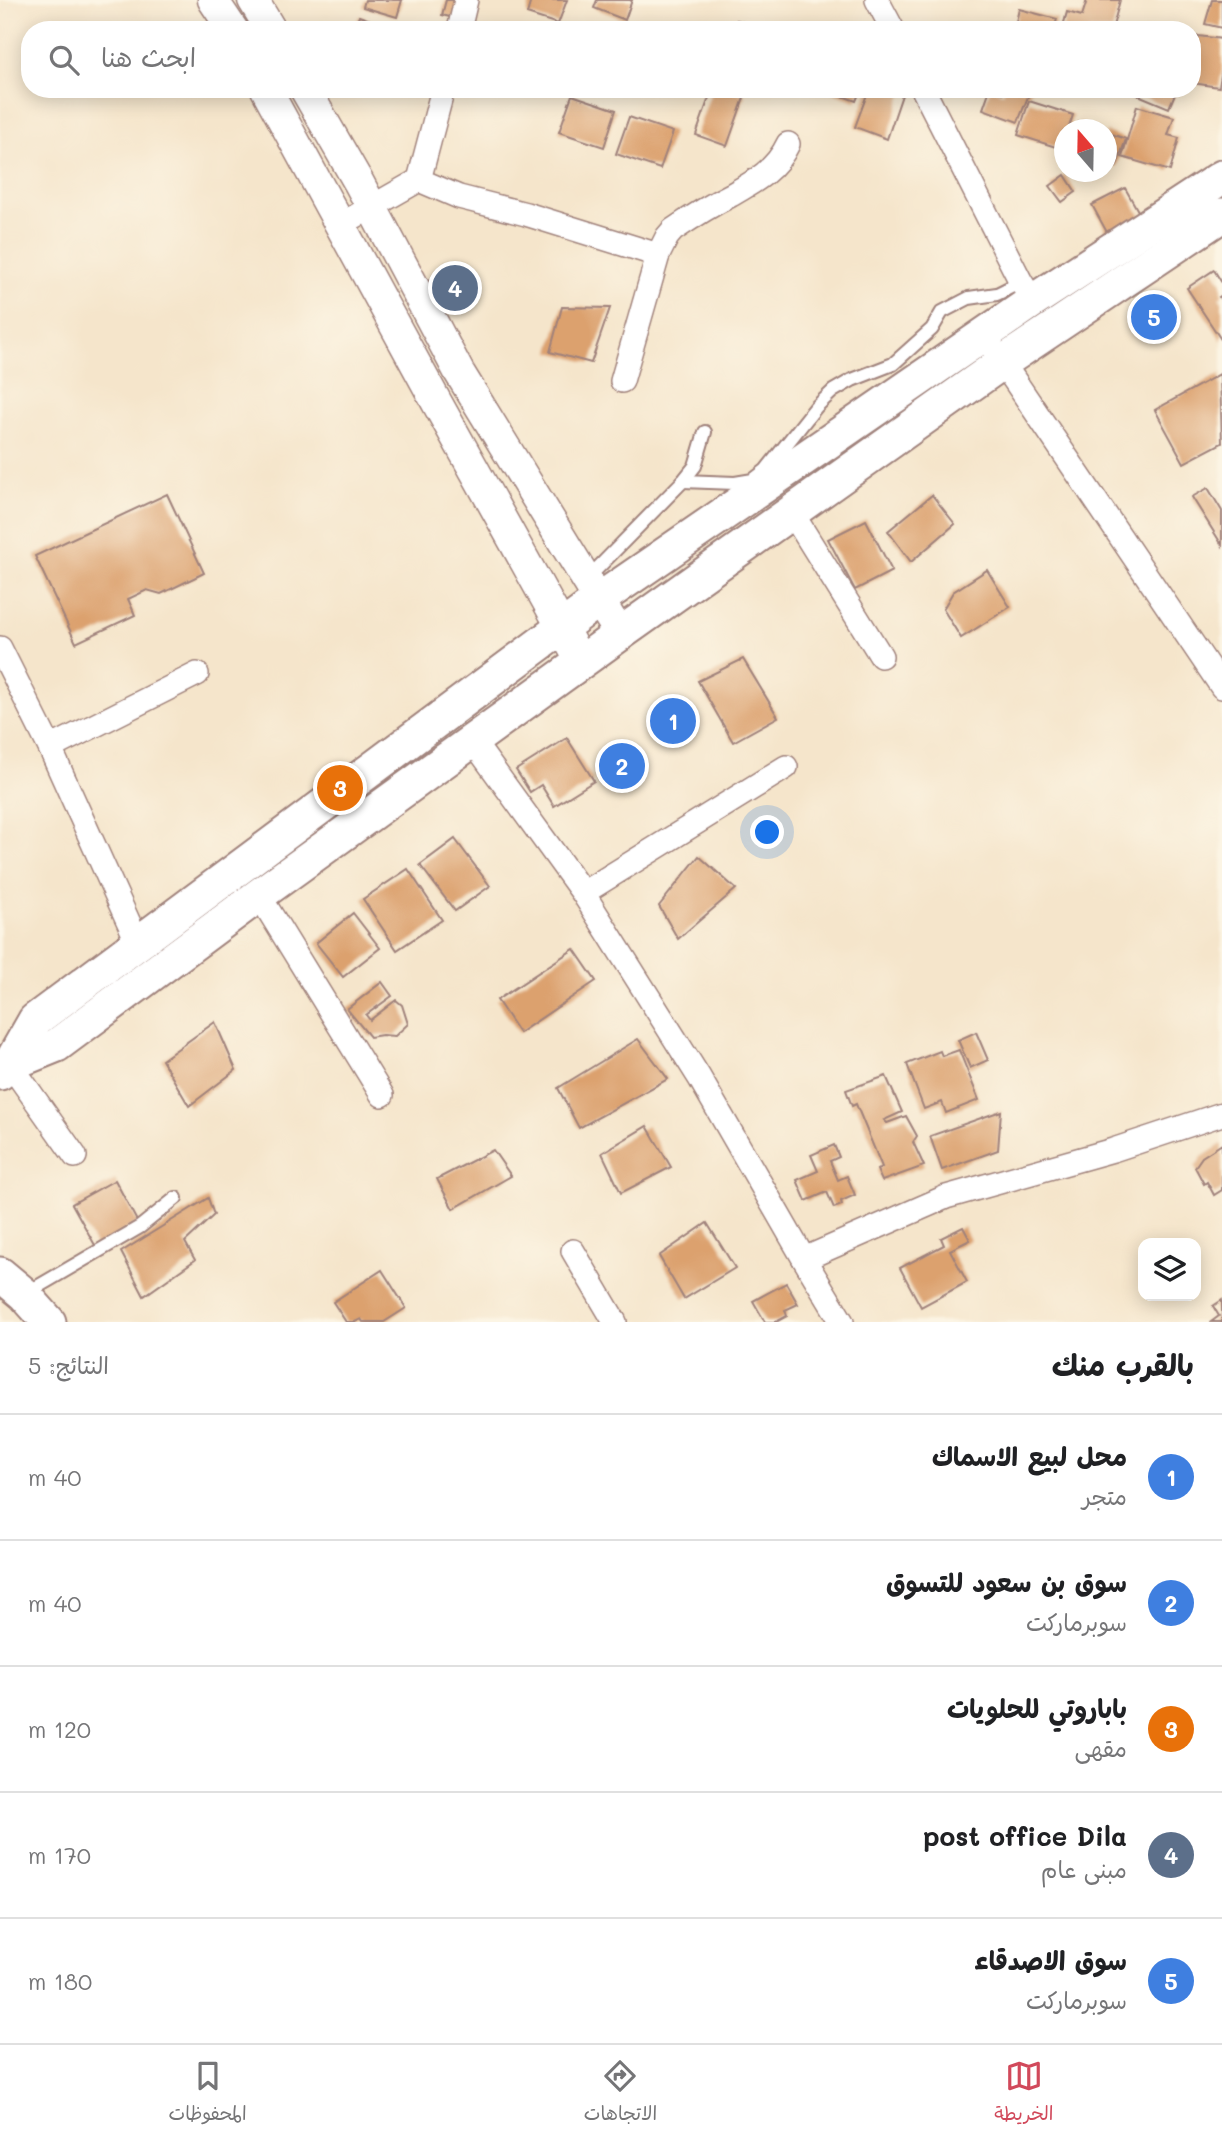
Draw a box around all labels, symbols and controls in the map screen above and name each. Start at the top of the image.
search box [21,21,1201,98]
text: ابحث هنا [101,40,196,74]
icon: search [45,41,83,79]
north arrow [1054,119,1117,182]
pin: 4 [432,262,478,314]
pin: 5 [1131,291,1177,343]
pin: 1 [650,695,696,747]
pin: 2 [599,740,645,792]
pin: 3 [317,762,363,814]
your location [750,815,784,849]
map controls [1138,1238,1201,1301]
button: layers [1138,1238,1201,1301]
text: بالقرب منك [1052,1344,1194,1384]
text: النتائج: 5 [28,1350,109,1380]
text: محل لبيع الاسماك [932,1439,1127,1473]
text: 40 m [28,1462,81,1492]
text: 1 [1166,1462,1176,1492]
text: متجر [1082,1481,1127,1511]
text: سوق بن سعود للتسوق [886,1565,1127,1599]
text: 40 m [28,1588,81,1618]
text: 2 [1165,1588,1177,1618]
text: سوبرماركت [1026,1607,1127,1637]
text: باباروتي للحلويات [947,1691,1127,1725]
text: 120 m [28,1714,91,1744]
text: 3 [1164,1714,1178,1744]
text: مقهى [1074,1733,1127,1763]
text: post office Dila [923,1819,1127,1853]
text: 170 m [28,1840,91,1870]
text: 4 [1164,1840,1178,1870]
text: مبنى عام [1041,1854,1127,1884]
text: سوق الاصدقاء [974,1943,1127,1977]
text: 180 m [28,1966,92,1996]
text: 5 [1164,1966,1178,1996]
text: سوبرماركت [1026,1985,1127,2015]
tab: المحفوظات [169,2057,247,2130]
tab: الاتجاهات [584,2057,657,2130]
tab: الخريطة [994,2057,1053,2130]

